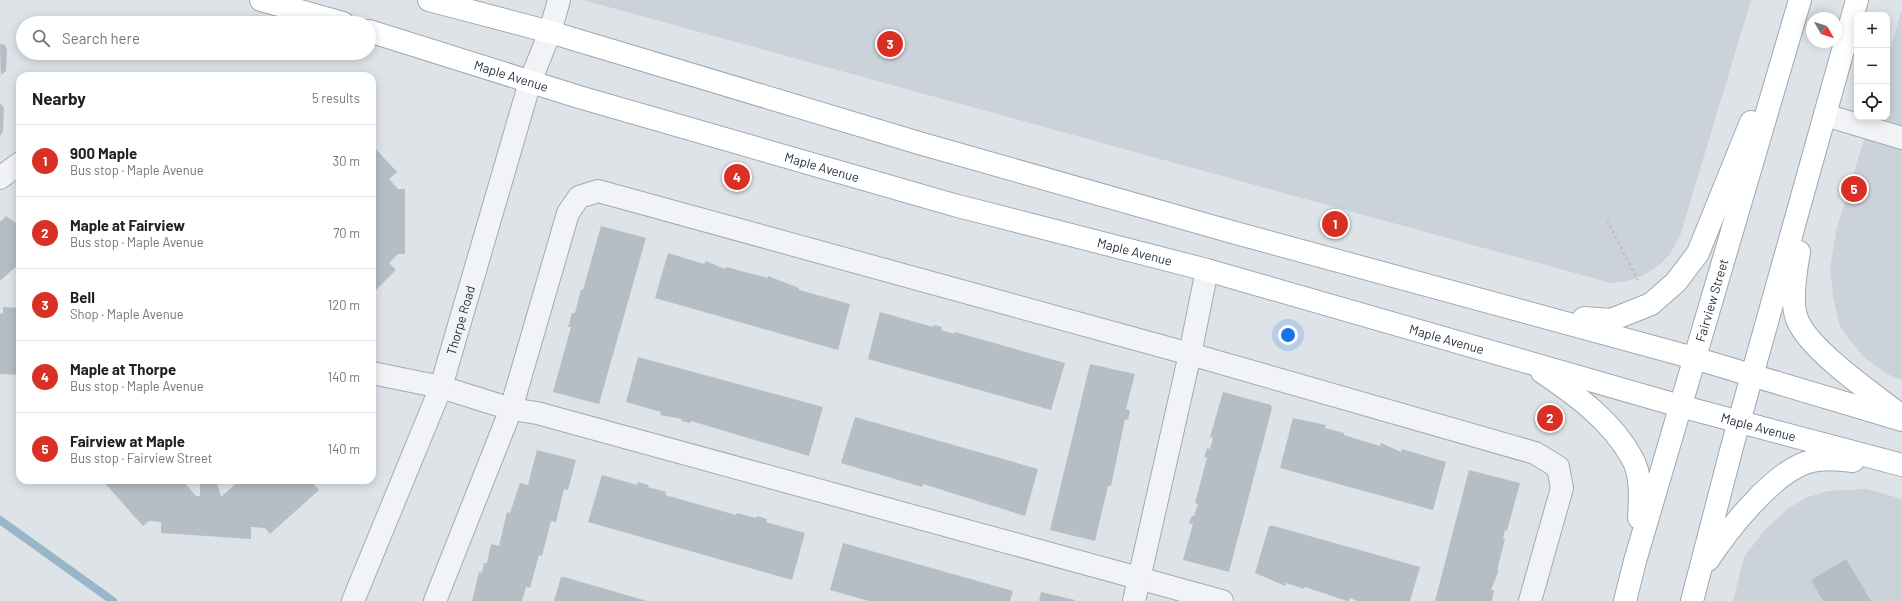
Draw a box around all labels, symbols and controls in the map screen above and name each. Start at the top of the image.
north arrow [1806,12,1842,48]
map controls [1854,12,1890,120]
button: + [1854,12,1890,48]
search box [16,16,376,60]
icon: search [30,27,52,49]
text: Search here [62,29,140,47]
pin: 3 [877,29,903,59]
button: − [1854,48,1890,84]
street label: Maple Avenue [472,56,550,95]
button: locate [1854,84,1890,120]
text: Nearby [32,88,86,108]
text: 5 results [312,90,360,106]
text: 900 Maple [70,144,137,162]
street label: Maple Avenue [783,149,861,185]
text: 1 [43,153,47,169]
text: 30 m [333,153,360,169]
text: Bus stop · Maple Avenue [70,162,204,178]
pin: 4 [724,162,750,192]
pin: 5 [1841,174,1867,204]
pin: 1 [1322,209,1348,239]
text: Maple at Fairview [70,216,185,234]
text: 2 [41,225,49,241]
text: 70 m [333,225,360,241]
text: Bus stop · Maple Avenue [70,234,204,250]
street label: Maple Avenue [1095,234,1174,269]
street label: Fairview Street [1692,257,1731,344]
street label: Thorpe Road [443,284,478,357]
text: Bell [70,288,95,306]
text: 3 [41,297,49,313]
text: 120 m [328,297,360,313]
text: Shop · Maple Avenue [70,306,184,322]
street label: Maple Avenue [1407,321,1486,357]
your location [1278,325,1298,345]
text: Maple at Thorpe [70,360,176,378]
text: 4 [41,369,49,385]
text: 140 m [328,369,360,385]
text: Bus stop · Maple Avenue [70,378,204,394]
pin: 2 [1537,403,1563,433]
street label: Maple Avenue [1719,409,1798,445]
text: Fairview at Maple [70,432,185,450]
text: 5 [41,441,49,457]
text: 140 m [328,441,360,457]
text: Bus stop · Fairview Street [70,450,213,466]

